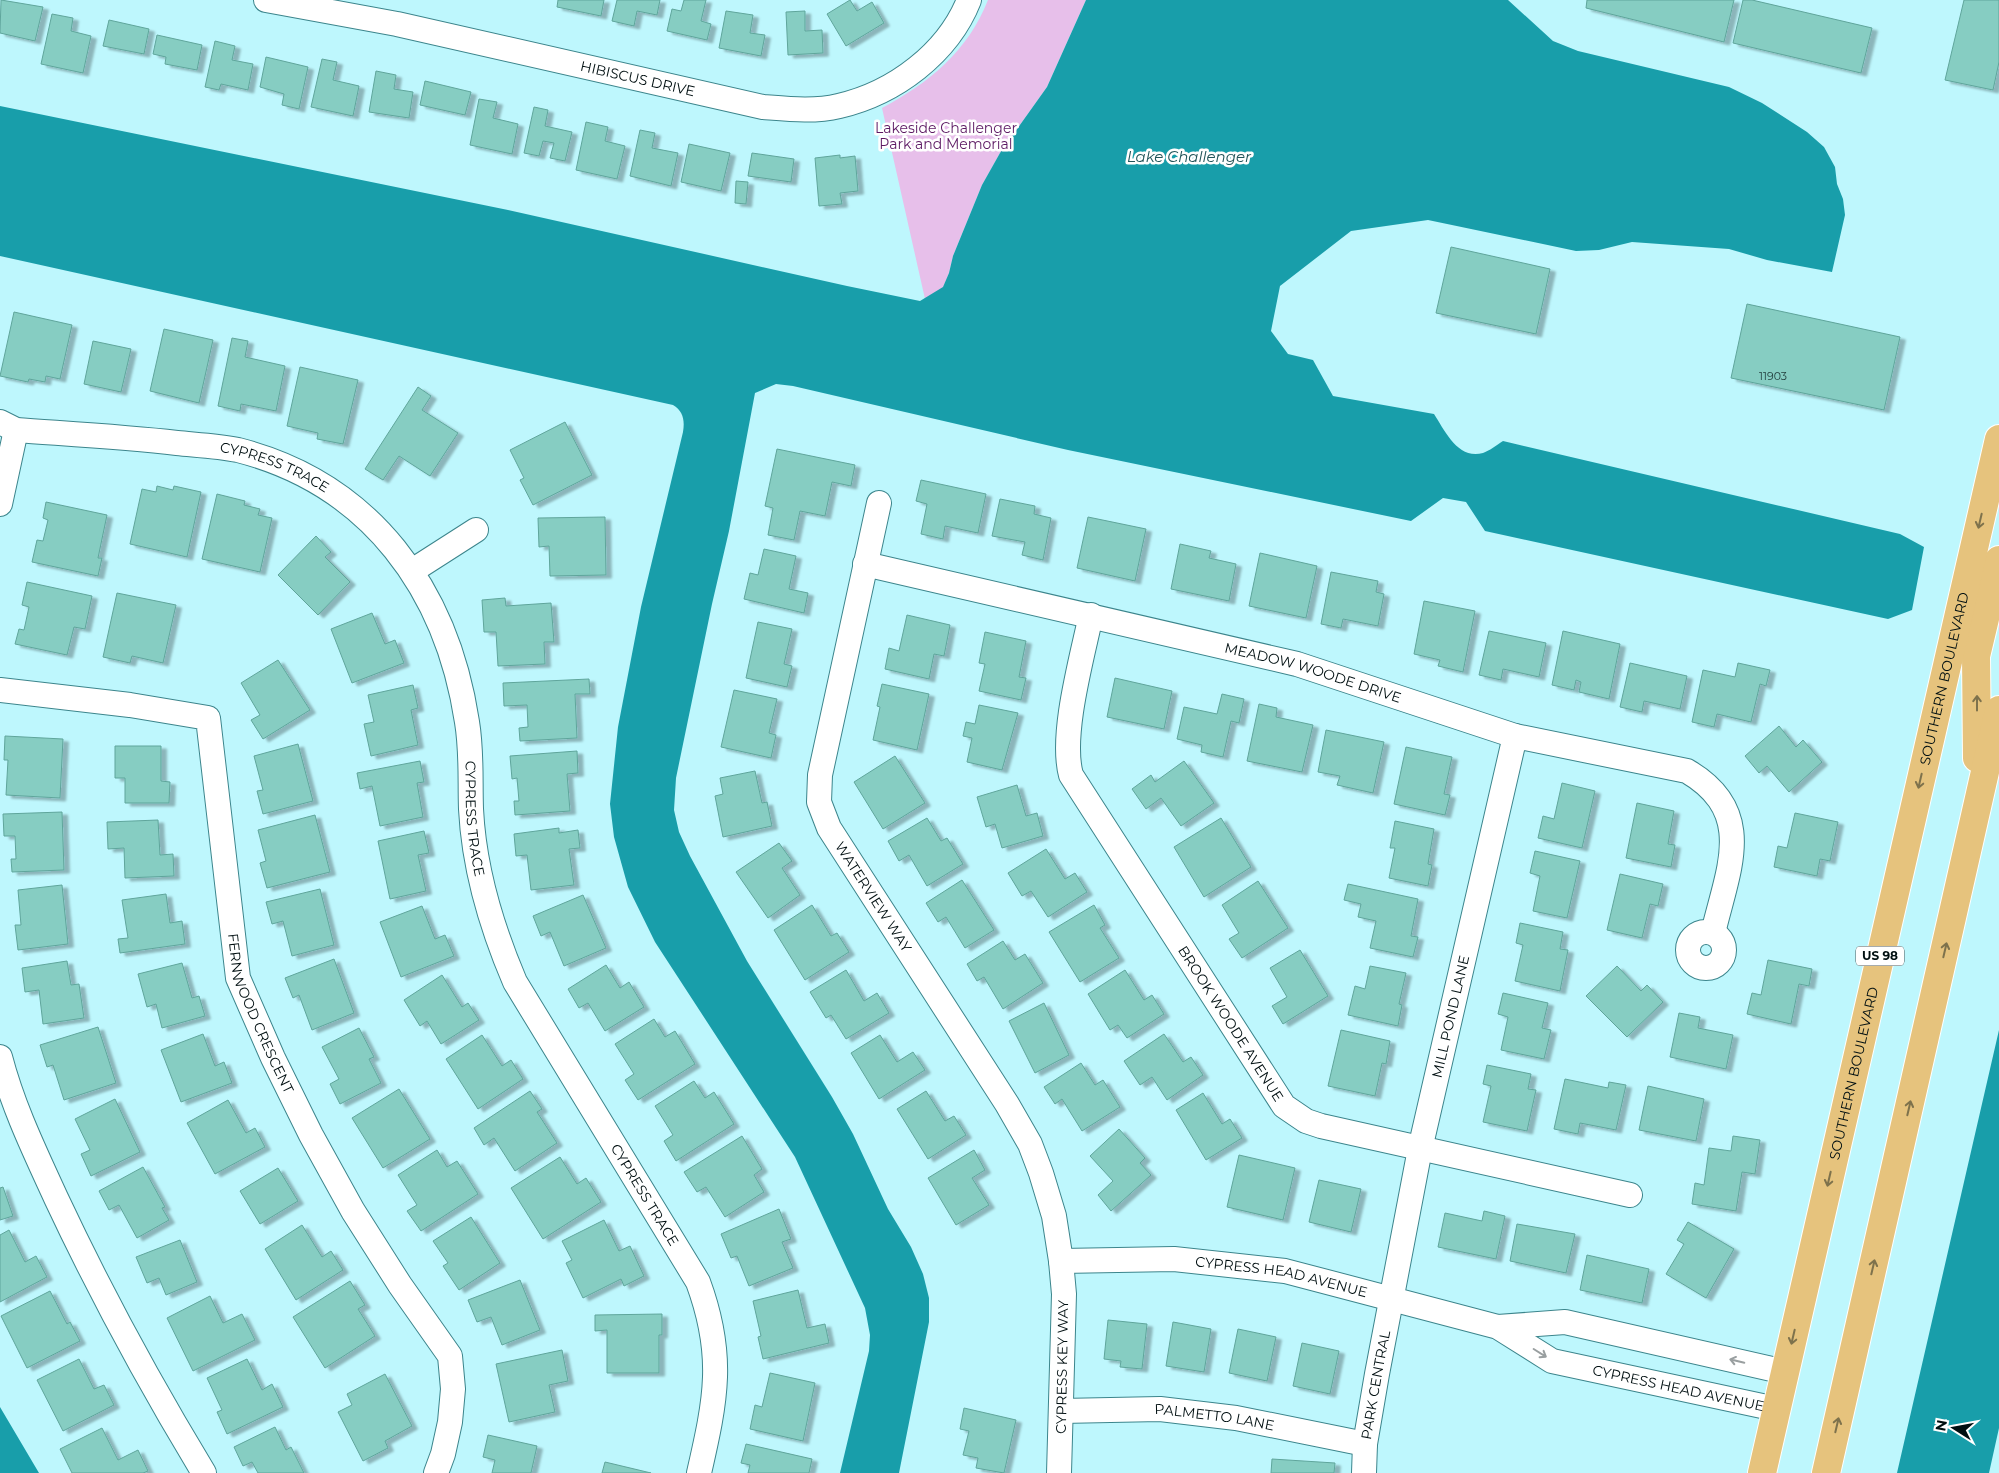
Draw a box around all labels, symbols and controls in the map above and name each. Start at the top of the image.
street label: HIBISCUS DRIVE [579,57,697,100]
park label: Lakeside Challenger Park and Memorial [875,119,1017,153]
water label: Lake Challenger [1127,147,1252,166]
house number: 11903 [1759,369,1787,383]
street label: CYPRESS TRACE [219,438,333,496]
one-way arrow [1975,512,1984,528]
street label: SOUTHERN BOULEVARD [1916,590,1973,767]
street label: MEADOW WOODE DRIVE [1223,639,1403,707]
one-way arrow [1972,696,1982,712]
street label: CYPRESS TRACE [461,760,489,878]
one-way arrow [1915,773,1924,789]
street label: WATERVIEW WAY [831,838,916,955]
street label: FERNWOOD CRESCENT [224,932,298,1096]
street label: BROOK WOODE AVENUE [1174,942,1288,1105]
one-way arrow [1940,942,1950,958]
road number: US 98 [1856,946,1904,966]
street label: MILL POND LANE [1428,953,1473,1080]
street label: SOUTHERN BOULEVARD [1825,985,1882,1162]
one-way arrow [1905,1101,1914,1117]
street label: CYPRESS TRACE [607,1141,683,1249]
one-way arrow [1824,1170,1833,1186]
street label: CYPRESS HEAD AVENUE [1194,1252,1369,1301]
one-way arrow [1869,1259,1878,1275]
street label: CYPRESS KEY WAY [1052,1300,1072,1434]
street label: PARK CENTRAL [1357,1328,1394,1441]
one-way arrow [1788,1329,1797,1345]
one-way arrow [1532,1348,1546,1358]
one-way arrow [1730,1356,1746,1365]
street label: CYPRESS HEAD AVENUE [1591,1361,1766,1415]
street label: PALMETTO LANE [1154,1400,1276,1435]
north arrow [1929,1403,1979,1453]
one-way arrow [1833,1418,1842,1434]
text: N [1931,1418,1951,1433]

